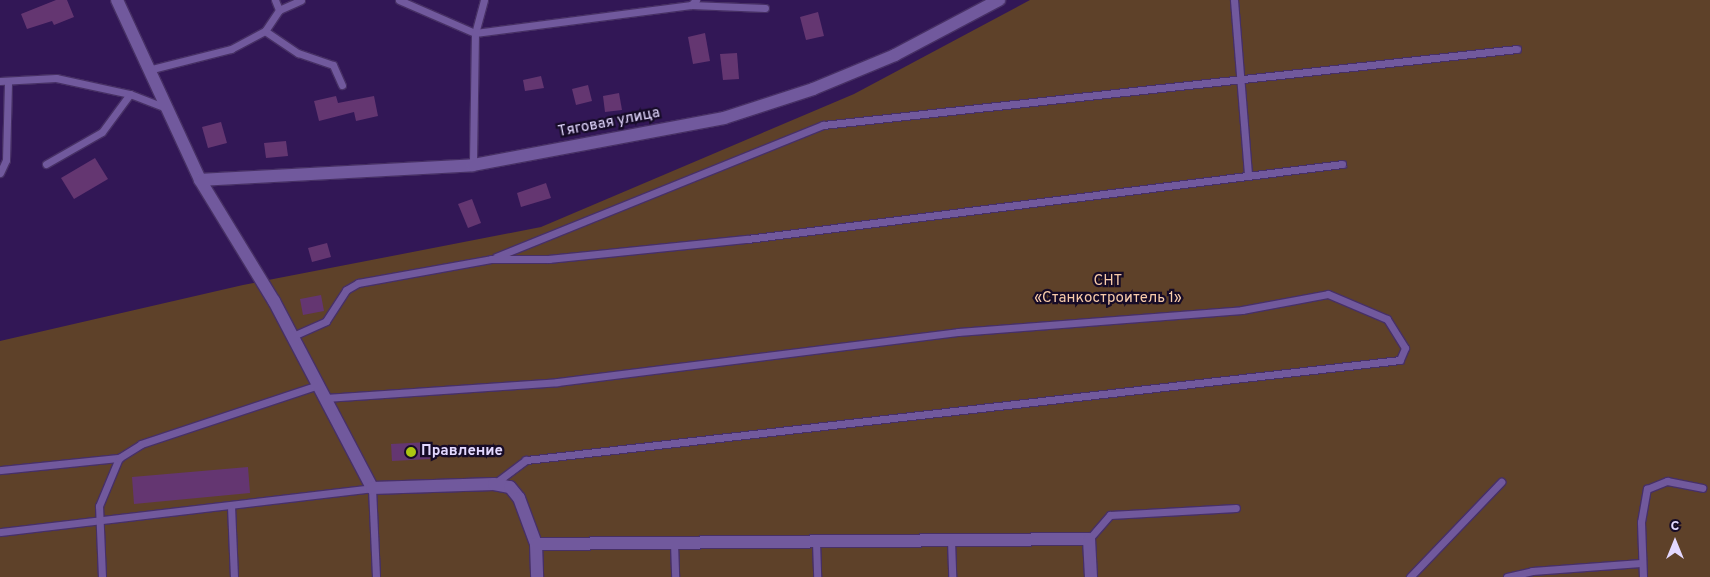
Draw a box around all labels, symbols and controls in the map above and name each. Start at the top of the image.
street label: Тяговая улица [557,104,661,142]
park label: СНТ «Станкостроитель 1» [1034,272,1182,307]
place label: Правление [421,443,503,461]
marker: Правление [405,446,417,458]
north arrow [1650,517,1700,567]
text: С [1671,518,1679,535]

